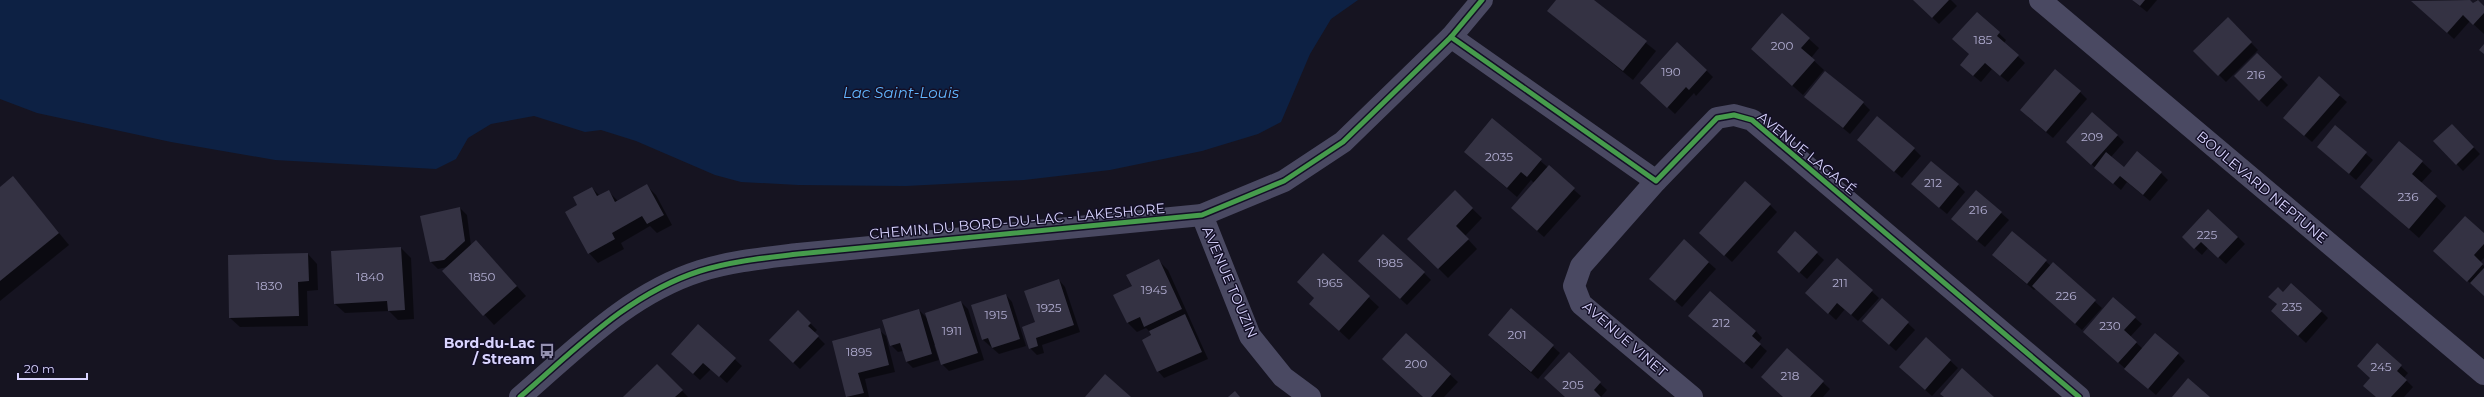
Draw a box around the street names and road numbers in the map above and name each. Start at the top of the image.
street label: AVENUE LAGACÉ [1754,108,1860,198]
street label: BOULEVARD NEPTUNE [2193,127,2331,247]
street label: CHEMIN DU BORD-DU-LAC - LAKESHORE [868,199,1166,243]
street label: AVENUE TOUZIN [1198,224,1262,340]
street label: AVENUE VINET [1579,297,1671,381]

